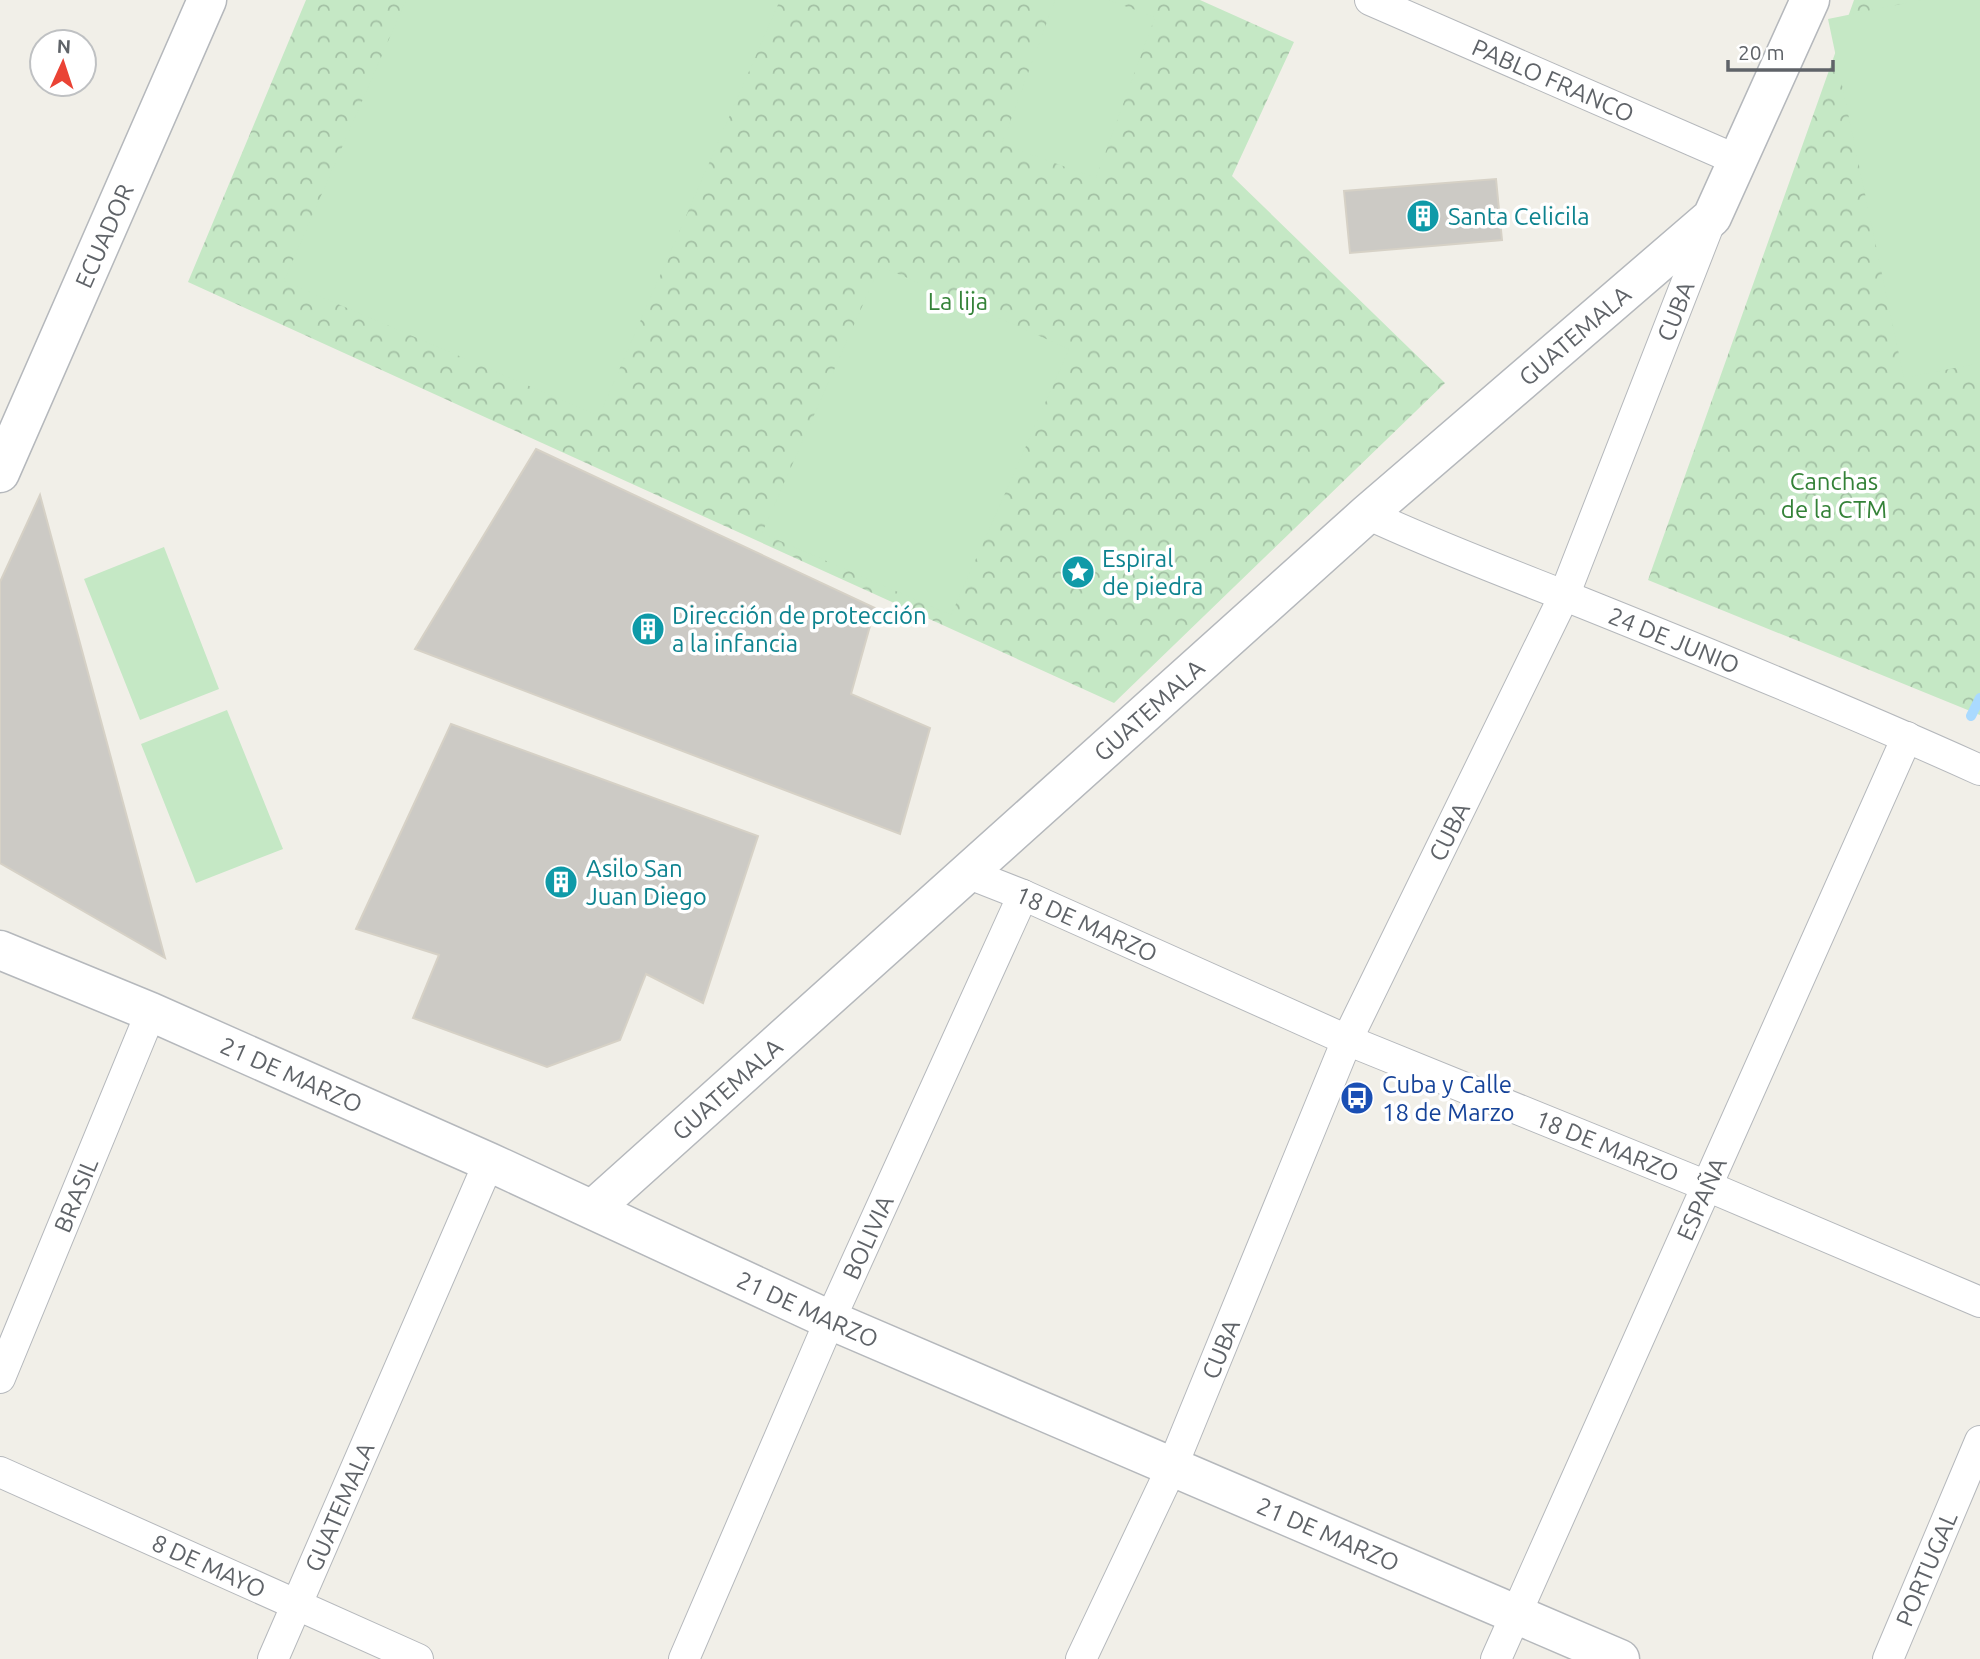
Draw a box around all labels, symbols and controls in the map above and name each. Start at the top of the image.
north arrow [28,28,98,98]
scale bar [1728,28,1833,72]
street label: PABLO FRANCO [1468,33,1638,127]
text: N [56,35,72,57]
text: 20 m [1738,40,1785,64]
street label: ECUADOR [69,180,138,292]
building icon: Santa Celicila [1404,197,1442,235]
place label: Santa Celicila [1448,203,1590,230]
street label: CUBA [1651,277,1699,345]
street label: GUATEMALA [1513,280,1636,391]
park label: La lija [928,288,988,315]
park label: Canchas de la CTM [1781,468,1887,523]
place label: Espiral de piedra [1102,545,1203,600]
place icon: Espiral de piedra [1059,553,1097,591]
street label: 24 DE JUNIO [1605,601,1744,679]
place label: Dirección de protección a la infancia [672,602,927,657]
building icon: Dirección de protección a la infancia [629,610,667,648]
street label: GUATEMALA [1088,653,1210,766]
street label: CUBA [1423,797,1475,865]
place label: Asilo San Juan Diego [586,855,707,910]
building icon: Asilo San Juan Diego [542,863,580,901]
street label: 18 DE MARZO [1012,880,1162,967]
street label: 21 DE MARZO [217,1031,367,1118]
street label: GUATEMALA [666,1032,788,1145]
place label: Cuba y Calle 18 de Marzo [1382,1071,1515,1126]
bus stop icon: Cuba y Calle 18 de Marzo [1338,1079,1376,1117]
street label: 18 DE MARZO [1532,1104,1683,1187]
street label: ESPAÑA [1671,1153,1732,1244]
street label: BRASIL [48,1154,103,1236]
street label: BOLIVIA [837,1191,898,1283]
street label: 21 DE MARZO [733,1265,882,1353]
street label: CUBA [1196,1315,1245,1383]
street label: GUATEMALA [299,1438,379,1576]
street label: 21 DE MARZO [1253,1491,1403,1576]
street label: PORTUGAL [1890,1508,1962,1630]
street label: 8 DE MAYO [148,1528,270,1603]

